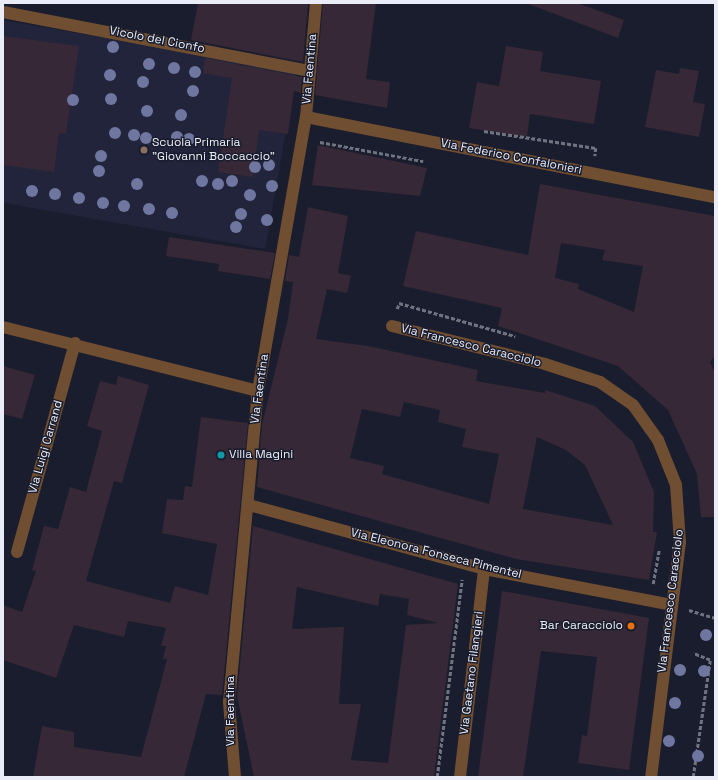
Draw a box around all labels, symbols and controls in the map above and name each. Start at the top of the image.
street label: Vicolo del Cionfo [108,24,206,56]
street label: Via Faentina [300,33,320,105]
place label: Scuola Primaria "Giovanni Boccaccio" [152,136,275,164]
street label: Via Federico Confalonieri [439,136,583,178]
marker: Scuola Primaria "Giovanni Boccaccio" [139,145,149,155]
street label: Via Francesco Caracciolo [399,322,543,370]
street label: Via Faentina [248,353,272,425]
street label: Via Luigi Carrand [26,399,66,495]
place label: Villa Magini [229,448,293,462]
marker: Villa Magini [216,450,226,460]
street label: Via Eleonora Fonseca Pimentel [349,526,523,582]
street label: Via Francesco Caracciolo [655,528,687,674]
street label: Via Gaetano Filangieri [457,611,487,735]
place label: Bar Caracciolo [540,619,623,633]
marker: Bar Caracciolo [626,621,636,631]
street label: Via Faentina [224,676,238,746]

